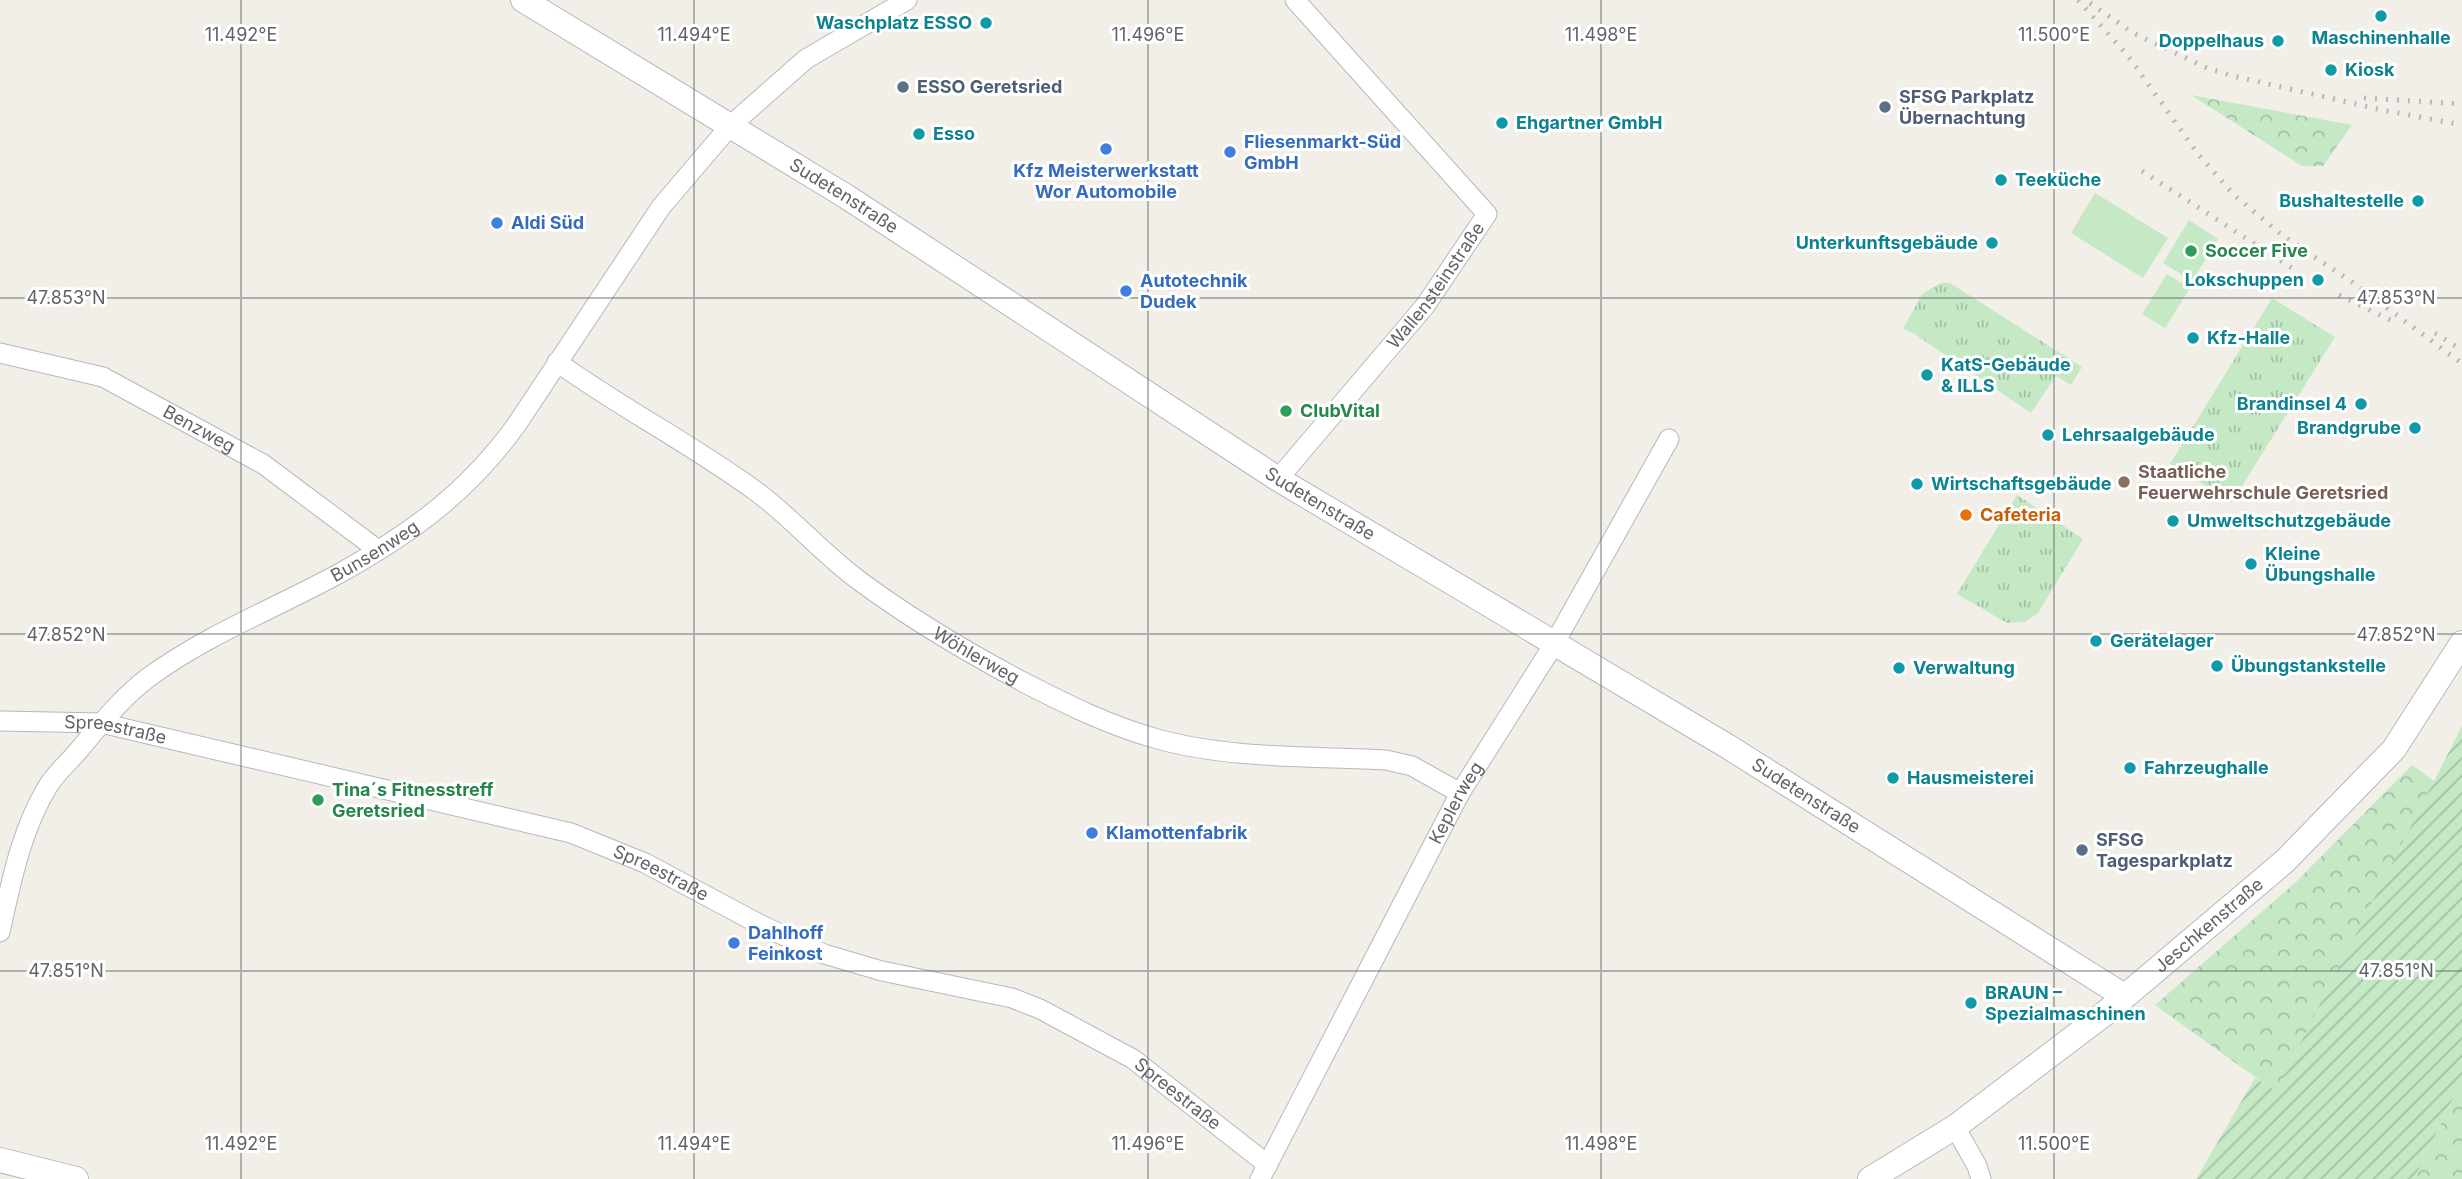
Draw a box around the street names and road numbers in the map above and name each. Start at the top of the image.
street label: Sudetenstraße [786,154,902,238]
street label: Wallensteinstraße [1382,218,1488,353]
street label: Benzweg [160,401,239,457]
street label: Sudetenstraße [1261,462,1379,544]
street label: Bunsenweg [327,516,423,586]
street label: Wöhlerweg [929,622,1023,688]
street label: Spreestraße [64,711,169,748]
street label: Sudetenstraße [1748,753,1865,837]
street label: Keplerweg [1424,758,1487,847]
street label: Spreestraße [610,840,712,905]
street label: Jeschkenstraße [2150,873,2267,977]
street label: Spreestraße [1131,1053,1225,1134]

